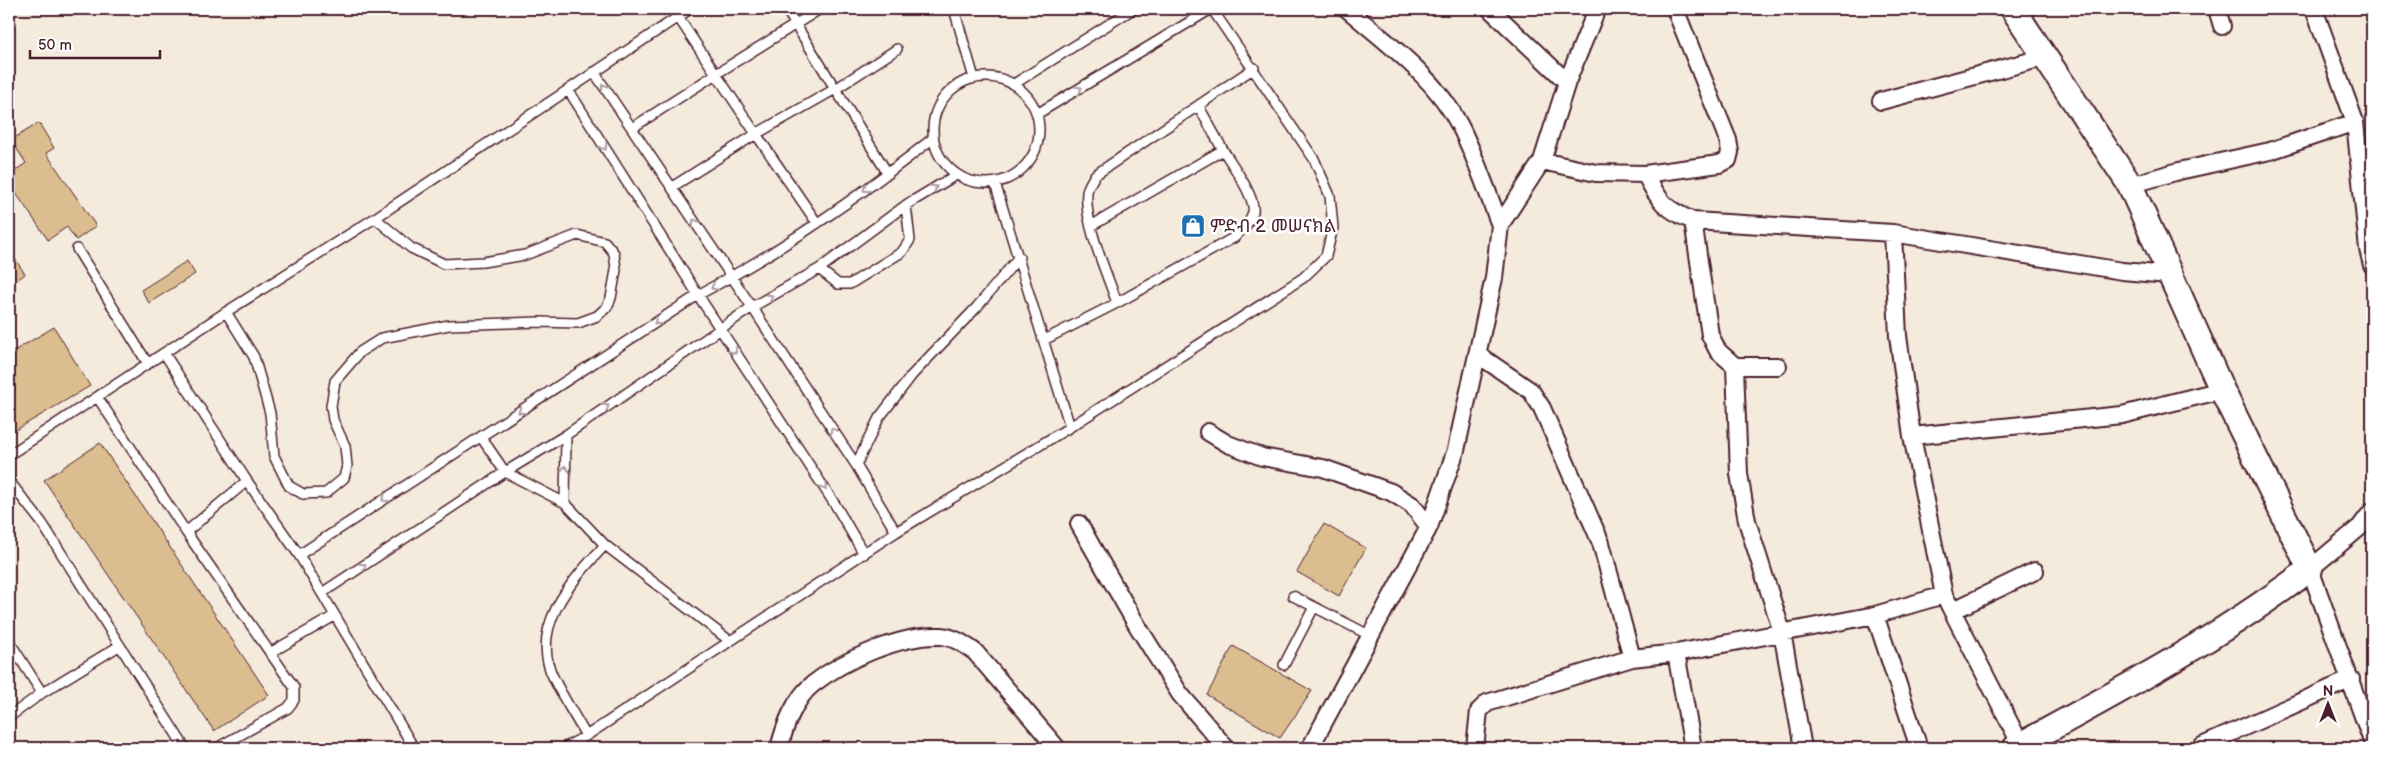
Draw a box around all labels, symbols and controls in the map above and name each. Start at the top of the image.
scale bar [30,28,160,60]
text: 50 m [38,36,72,55]
one-way arrow [601,83,610,93]
one-way arrow [1074,85,1083,95]
one-way arrow [598,141,607,151]
one-way arrow [862,183,872,192]
one-way arrow [929,185,938,195]
shop icon: ምድብ 2 መሠናክል [1180,213,1206,239]
place label: ምድብ 2 መሠናክል [1210,216,1336,237]
one-way arrow [691,218,701,227]
one-way arrow [711,280,720,290]
one-way arrow [764,294,773,304]
one-way arrow [654,316,663,325]
one-way arrow [728,346,738,355]
one-way arrow [600,404,610,413]
one-way arrow [518,405,527,414]
one-way arrow [830,427,839,436]
one-way arrow [560,465,570,472]
one-way arrow [818,481,827,490]
one-way arrow [381,493,390,503]
one-way arrow [358,563,367,573]
north arrow [2304,680,2354,730]
text: N [2323,683,2333,700]

